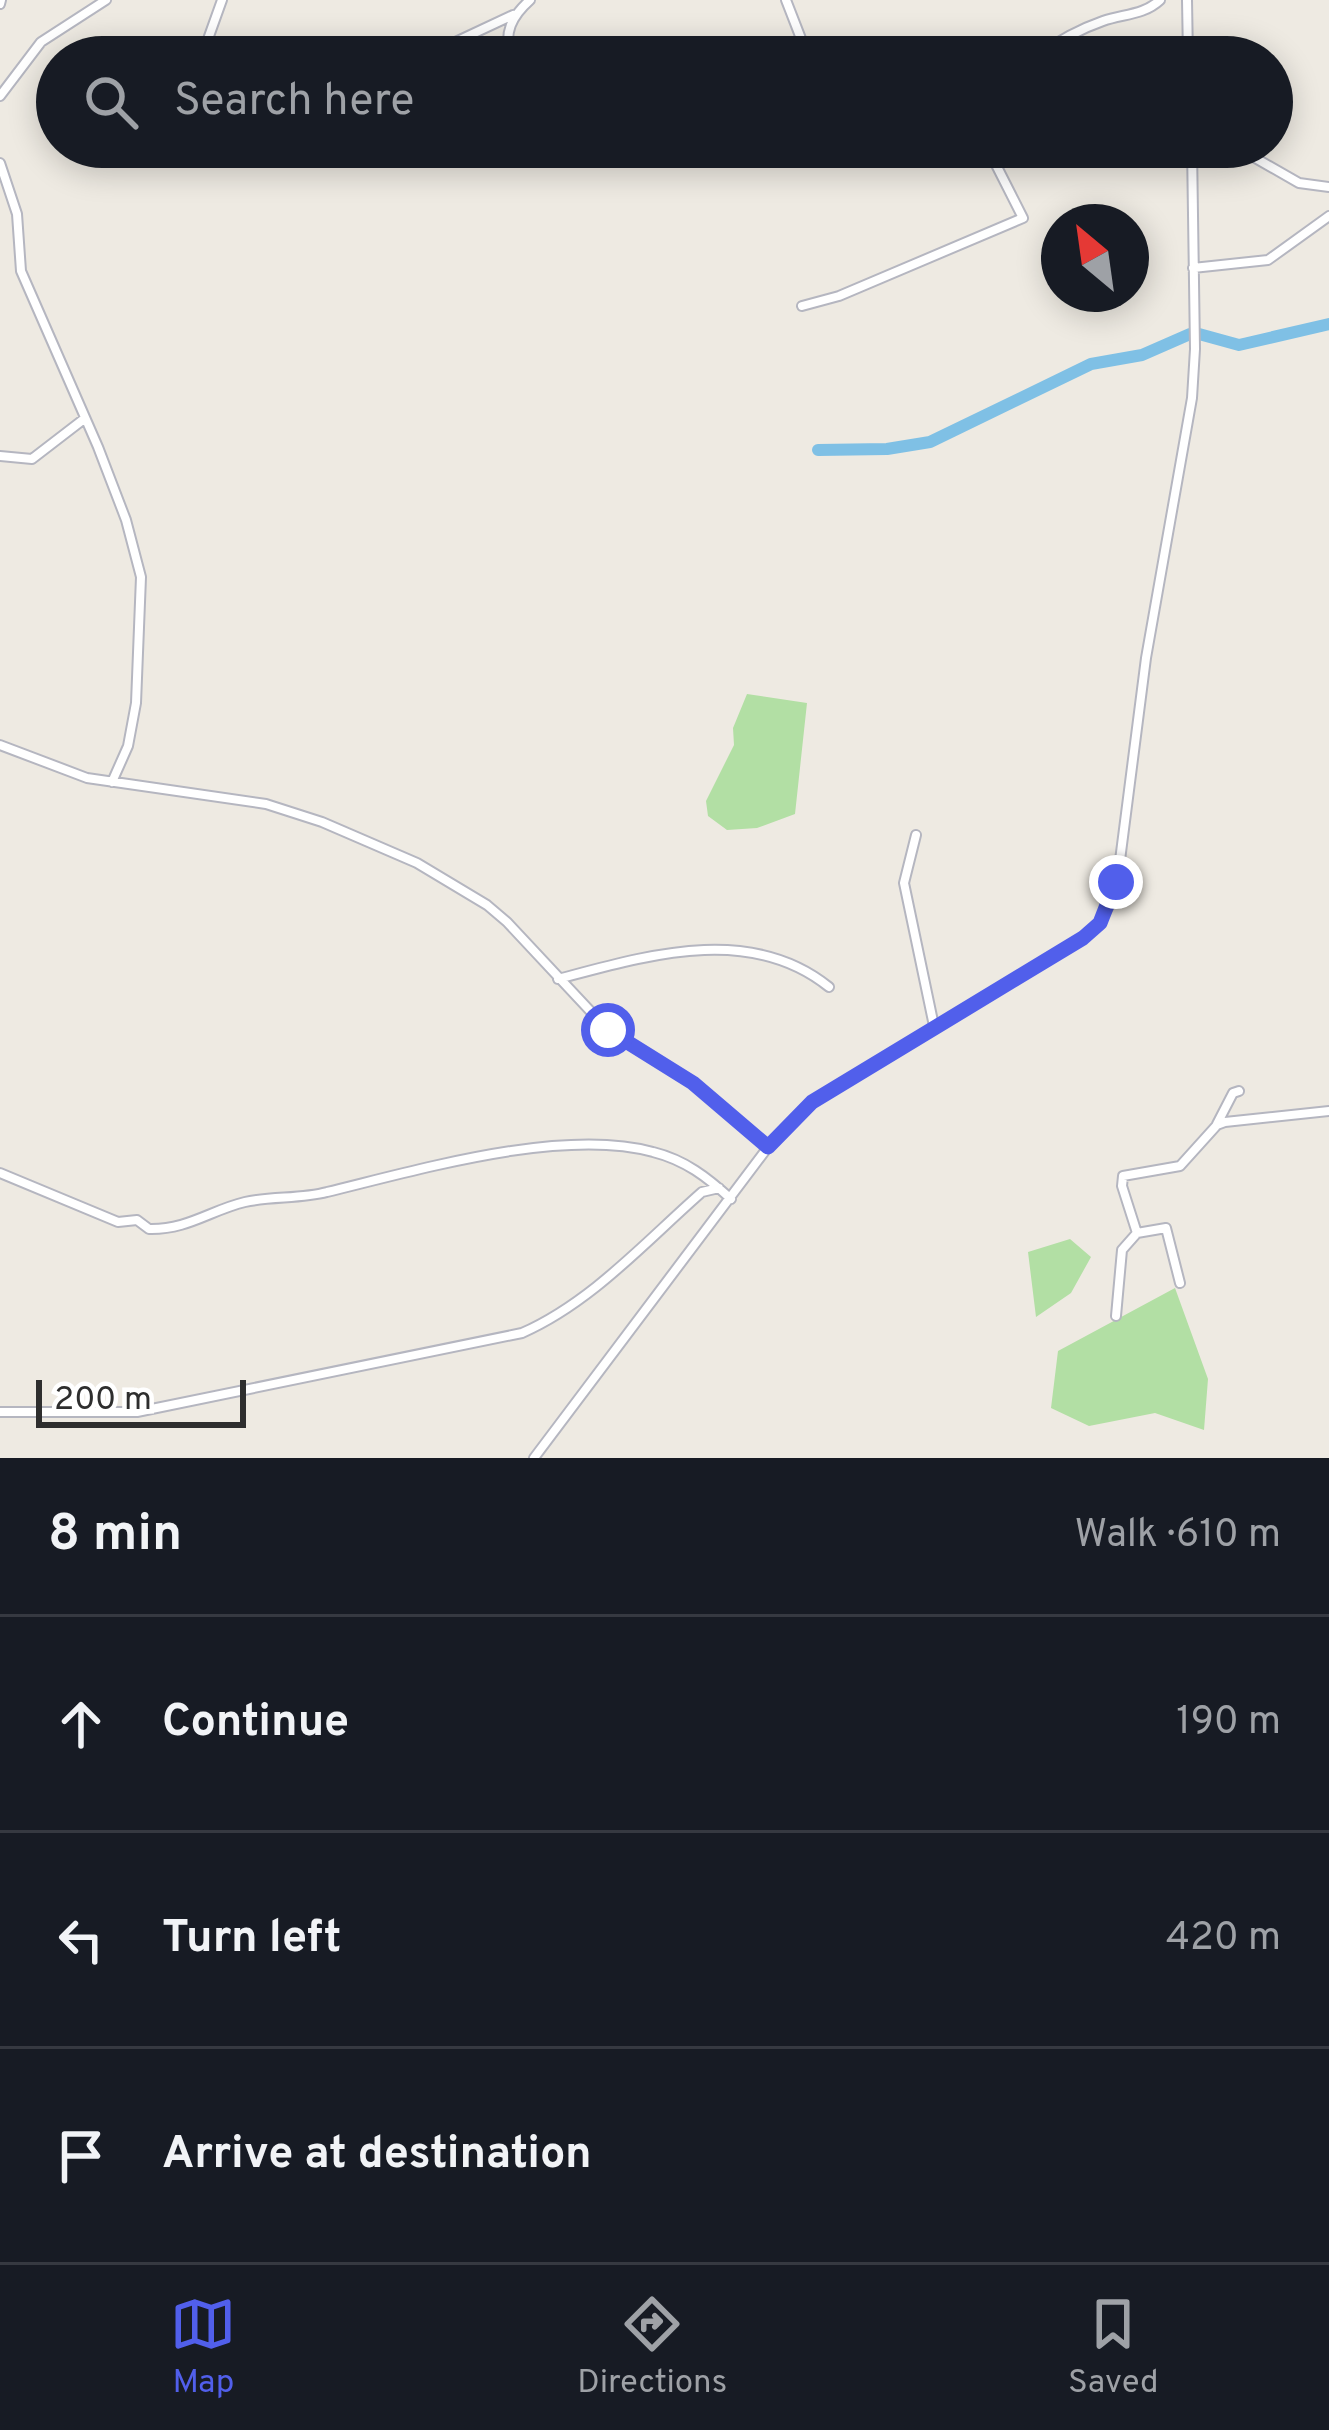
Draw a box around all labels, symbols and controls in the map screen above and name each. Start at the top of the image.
search box [36,36,1293,168]
icon: search [78,69,144,135]
text: Search here [174,74,414,131]
north arrow [1041,204,1149,312]
route end [1089,855,1143,909]
route start [581,1003,635,1057]
scale bar [36,1374,246,1427]
text: 200 m [54,1380,152,1422]
text: 8 min [48,1504,182,1569]
text: Walk · 610 m [1074,1512,1281,1561]
icon: ahead [48,1691,114,1757]
text: Continue [162,1695,349,1752]
text: 190 m [1176,1699,1281,1748]
icon: left [48,1907,114,1973]
text: Turn left [162,1911,341,1968]
text: 420 m [1166,1915,1281,1964]
icon: arrive [48,2123,114,2189]
text: Arrive at destination [162,2127,592,2184]
tab: Map [170,2291,236,2405]
tab: Directions [577,2291,727,2405]
tab: Saved [1068,2291,1159,2405]

